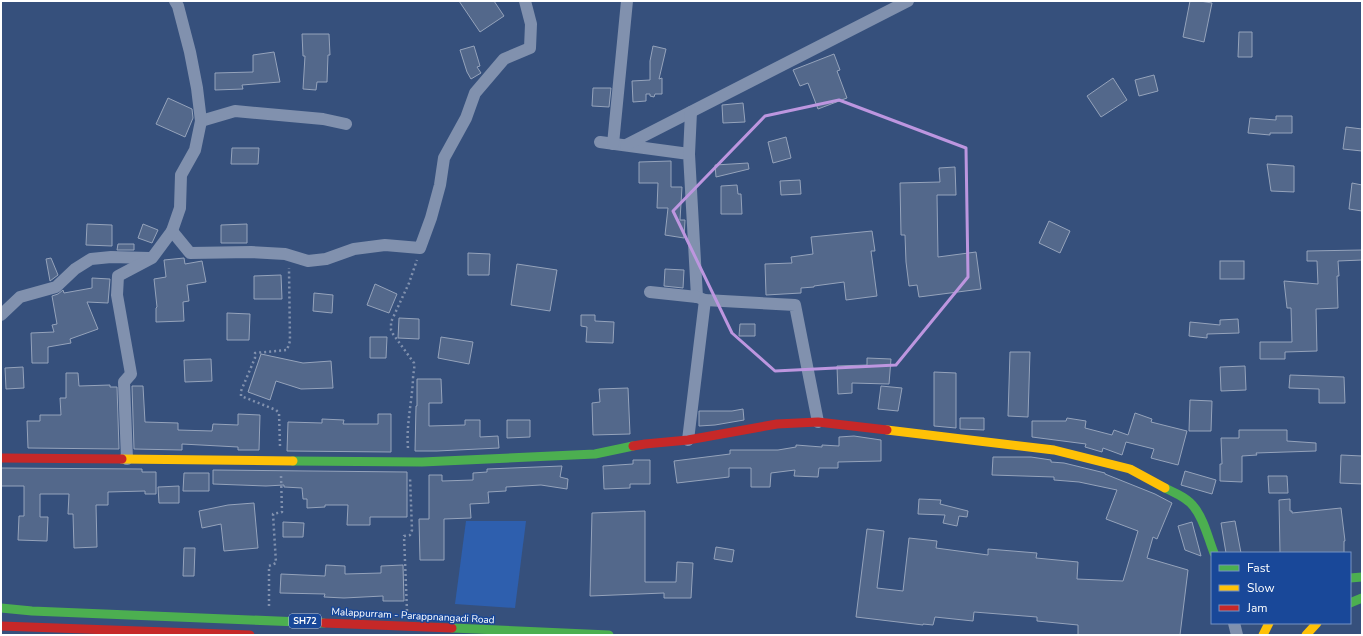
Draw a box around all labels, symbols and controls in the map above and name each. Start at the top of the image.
legend [1211,552,1351,624]
text: Fast [1247,560,1270,576]
text: Slow [1247,580,1275,596]
text: Jam [1246,600,1268,616]
street label: Malappurram - Parappnangadi Road [331,605,495,627]
road number: SH72 [289,614,321,628]

